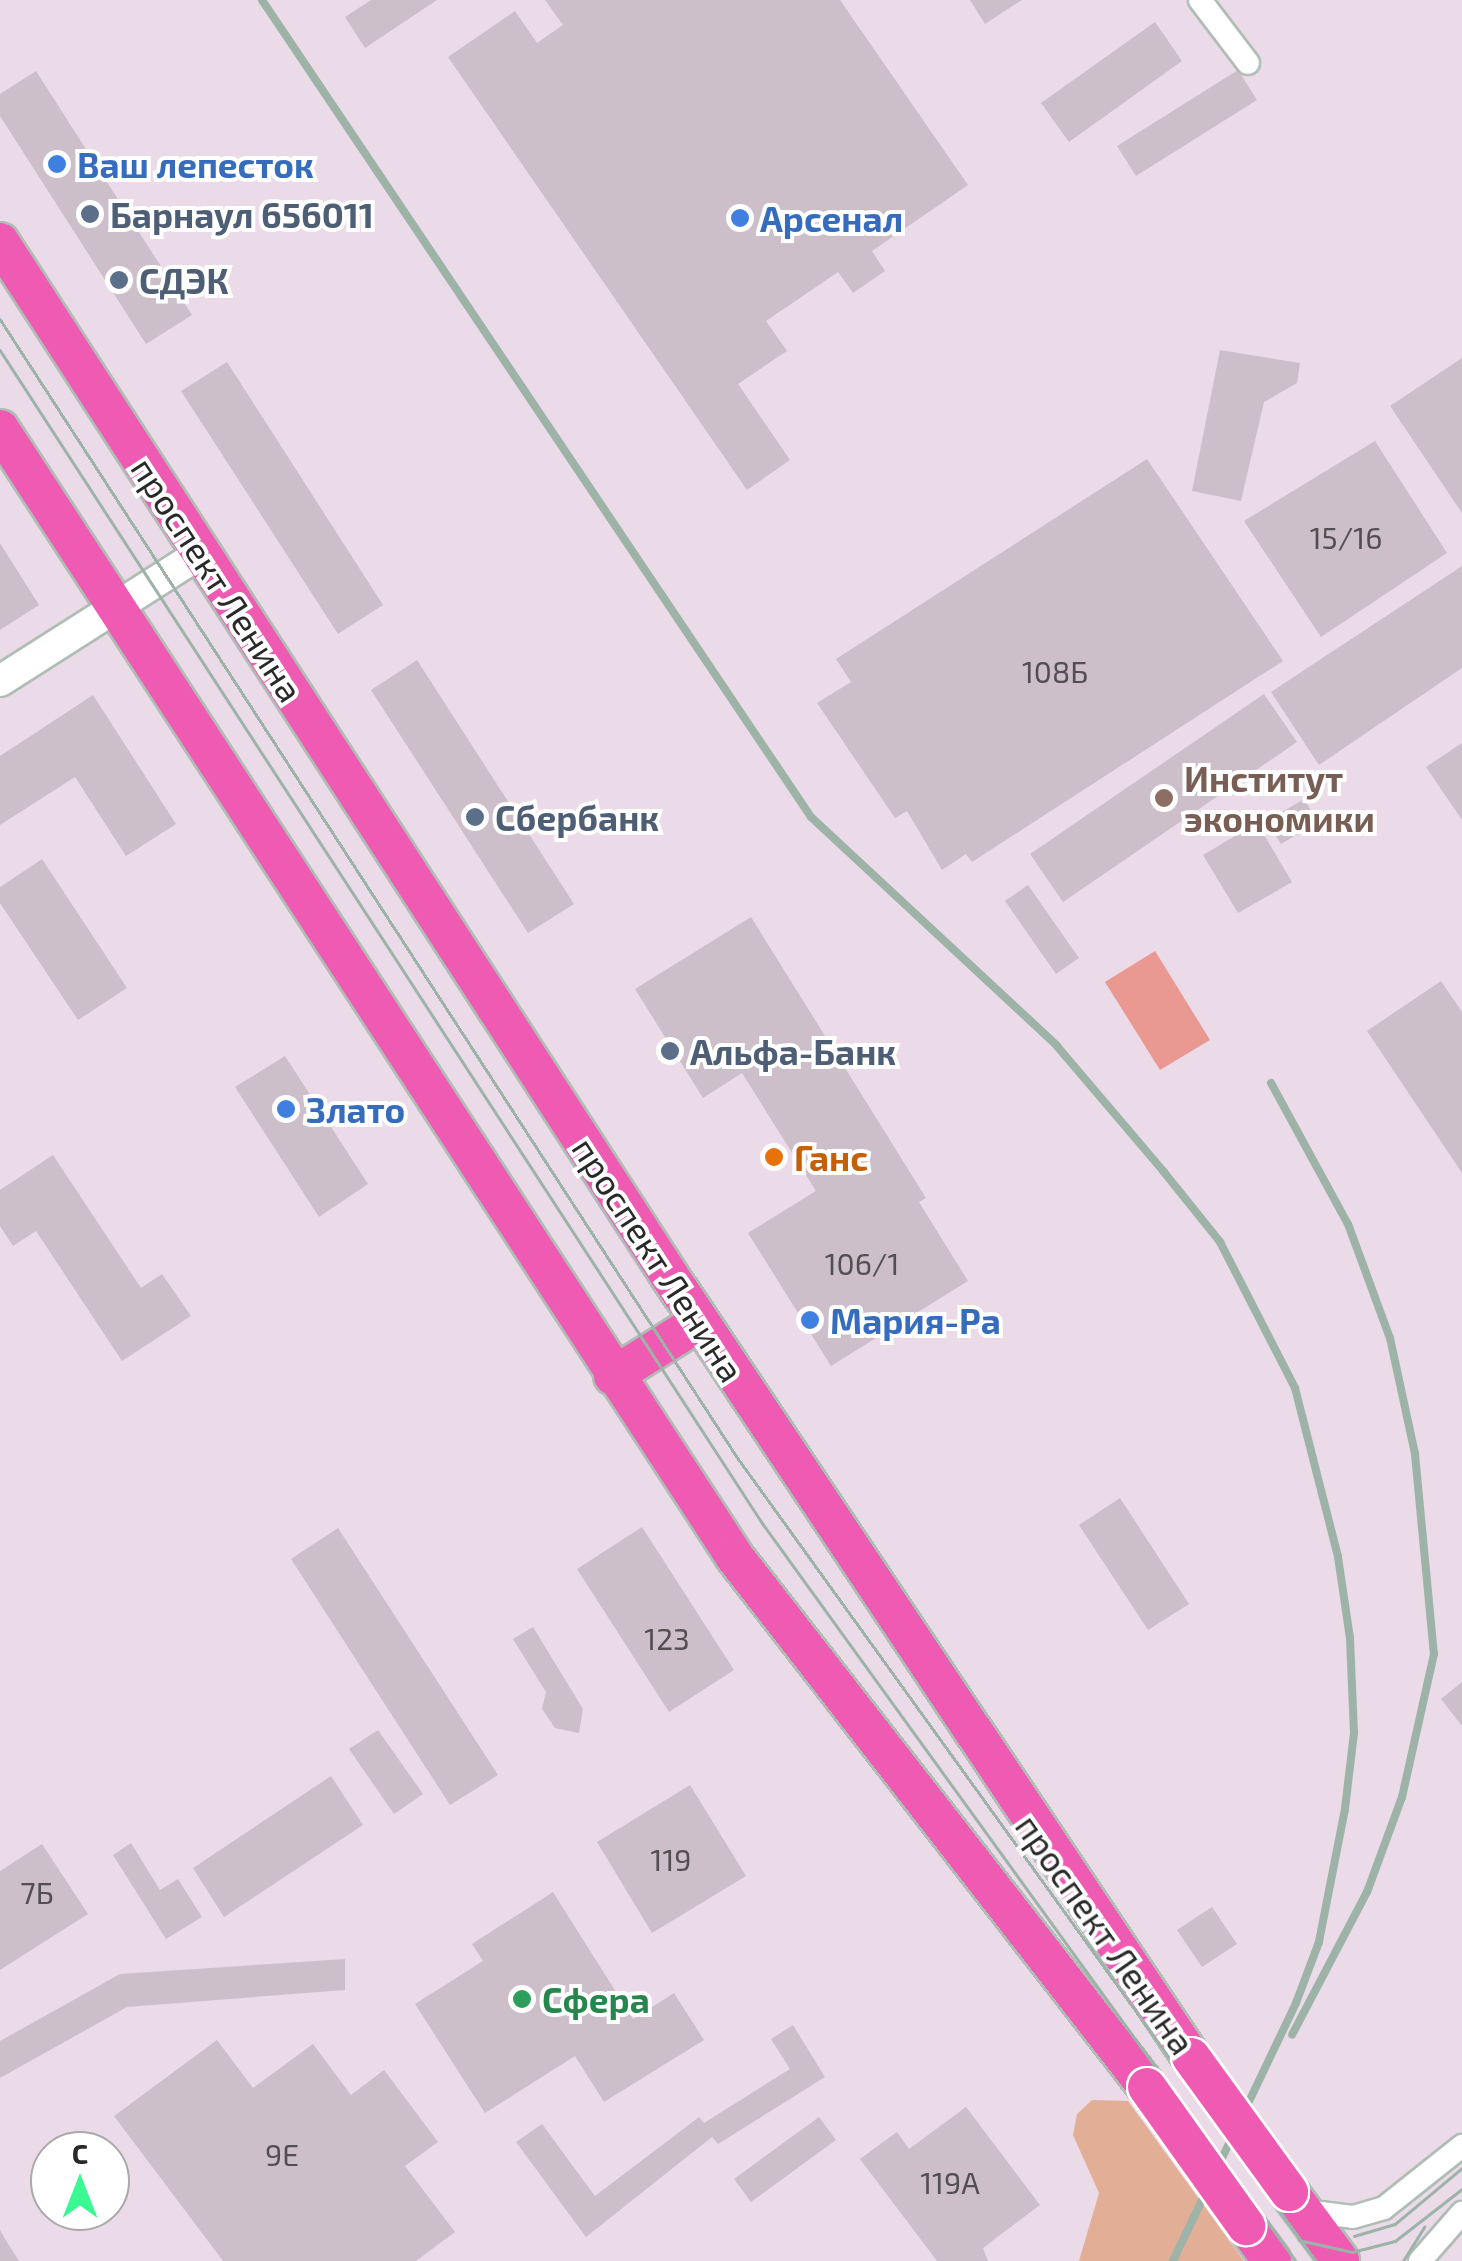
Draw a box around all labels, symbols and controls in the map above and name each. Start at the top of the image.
place label: Ваш лепесток [77,143,314,185]
marker: Ваш лепесток [46,153,68,175]
place label: Барнаул 656011 [110,193,374,235]
place label: Арсенал [760,197,903,239]
marker: Барнаул 656011 [79,203,101,225]
marker: Арсенал [729,207,751,229]
place label: СДЭК [139,259,229,301]
marker: СДЭК [108,269,130,291]
street label: проспект Ленина [123,449,313,709]
house number: 15/16 [1310,519,1382,555]
house number: 108Б [1022,653,1088,689]
place label: Институт экономики [1184,757,1375,839]
marker: Институт экономики [1153,787,1175,809]
place label: Сбербанк [495,796,659,838]
marker: Сбербанк [464,806,486,828]
place label: Альфа-Банк [690,1030,896,1072]
marker: Альфа-Банк [659,1040,681,1062]
place label: Злато [306,1088,405,1130]
marker: Злато [275,1098,297,1120]
street label: проспект Ленина [564,1129,754,1389]
place label: Ганс [794,1136,868,1178]
marker: Ганс [763,1146,785,1168]
house number: 106/1 [825,1245,899,1281]
place label: Мария-Ра [830,1299,1001,1341]
marker: Мария-Ра [799,1309,821,1331]
house number: 123 [644,1620,690,1656]
street label: проспект Ленина [1008,1806,1204,2062]
house number: 119 [650,1841,692,1877]
house number: 7Б [20,1874,54,1910]
place label: Сфера [542,1978,650,2020]
marker: Сфера [511,1988,533,2010]
north arrow [30,2131,130,2231]
text: С [72,2136,88,2170]
house number: 9Е [265,2136,299,2172]
house number: 119А [920,2164,980,2200]

